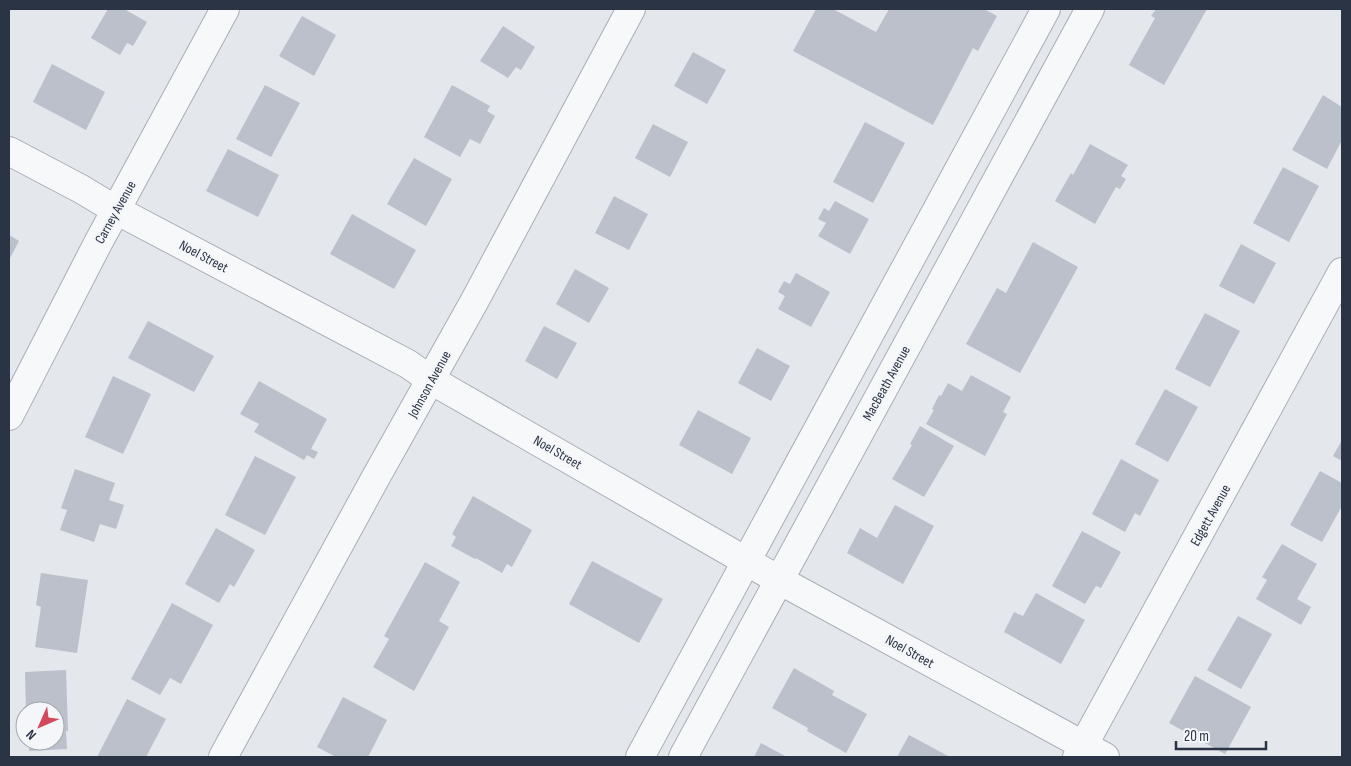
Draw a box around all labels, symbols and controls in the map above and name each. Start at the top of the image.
street label: Carney Avenue [91,178,140,247]
street label: Noel Street [176,237,231,276]
street label: MacBeath Avenue [859,343,914,424]
street label: Johnson Avenue [404,348,455,422]
street label: Noel Street [531,432,585,473]
street label: Edgett Avenue [1187,482,1234,549]
street label: Noel Street [882,631,937,672]
north arrow [15,701,65,751]
scale bar [1176,718,1266,750]
text: N [23,726,40,743]
text: 20 m [1184,727,1209,746]

